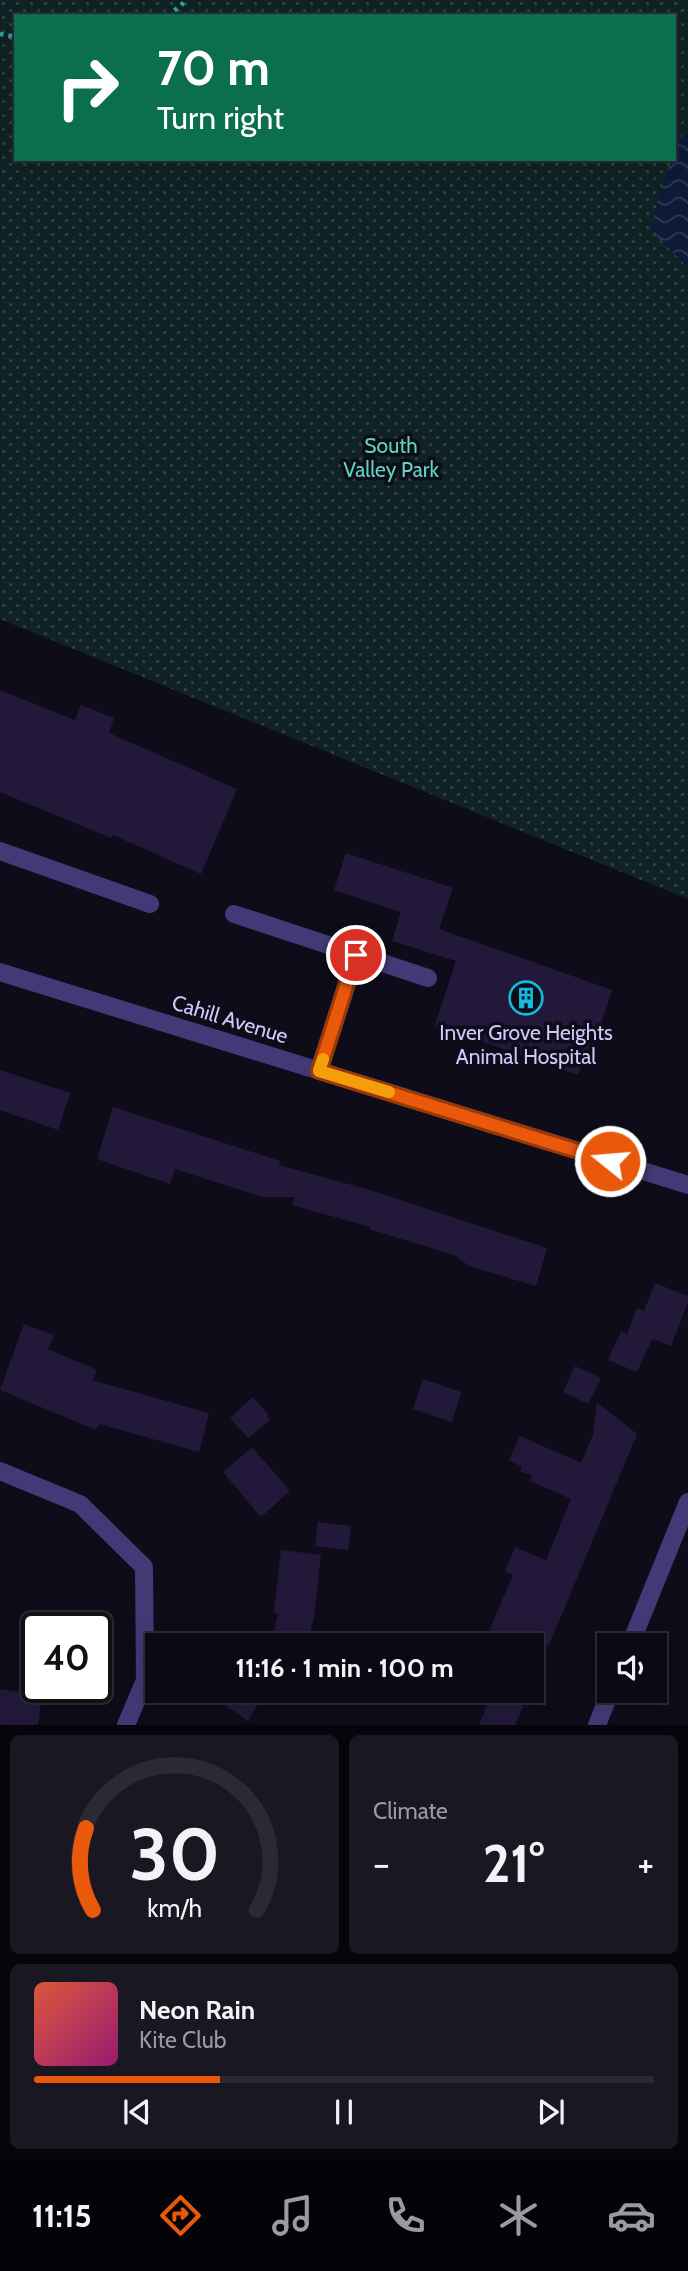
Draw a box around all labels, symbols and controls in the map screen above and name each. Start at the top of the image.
text: 70 m [157,38,270,97]
icon: right [42,42,133,133]
text: Turn right [157,98,284,137]
park label: South Valley Park [343,433,439,482]
pin [326,925,386,985]
icon: arrive [337,936,375,974]
building icon: Inver Grove Heights Animal Hospital [507,979,545,1017]
street label: Cahill Avenue [169,989,291,1049]
place label: Inver Grove Heights Animal Hospital [439,1020,613,1069]
position arrow [573,1124,647,1198]
speed limit sign: 40 [21,1612,112,1703]
map controls [597,1633,667,1703]
button: sound [597,1633,667,1703]
text: 11:16 · 1 min · 100 m [235,1652,454,1684]
text: Climate [373,1797,448,1825]
text: 30 [129,1811,220,1899]
text: 21° [483,1832,544,1895]
text: − [373,1840,390,1887]
text: + [637,1840,654,1887]
text: km/h [147,1893,202,1923]
text: Neon Rain [139,1994,255,2026]
text: Kite Club [139,2026,226,2054]
icon: previous [118,2093,156,2131]
icon: pause [325,2093,363,2131]
icon: next [532,2093,570,2131]
icon: directions [156,2191,205,2240]
icon: music [268,2191,317,2240]
icon: phone [381,2191,430,2240]
icon: climate [494,2191,543,2240]
icon: car [607,2191,656,2240]
text: 11:15 [32,2196,92,2235]

